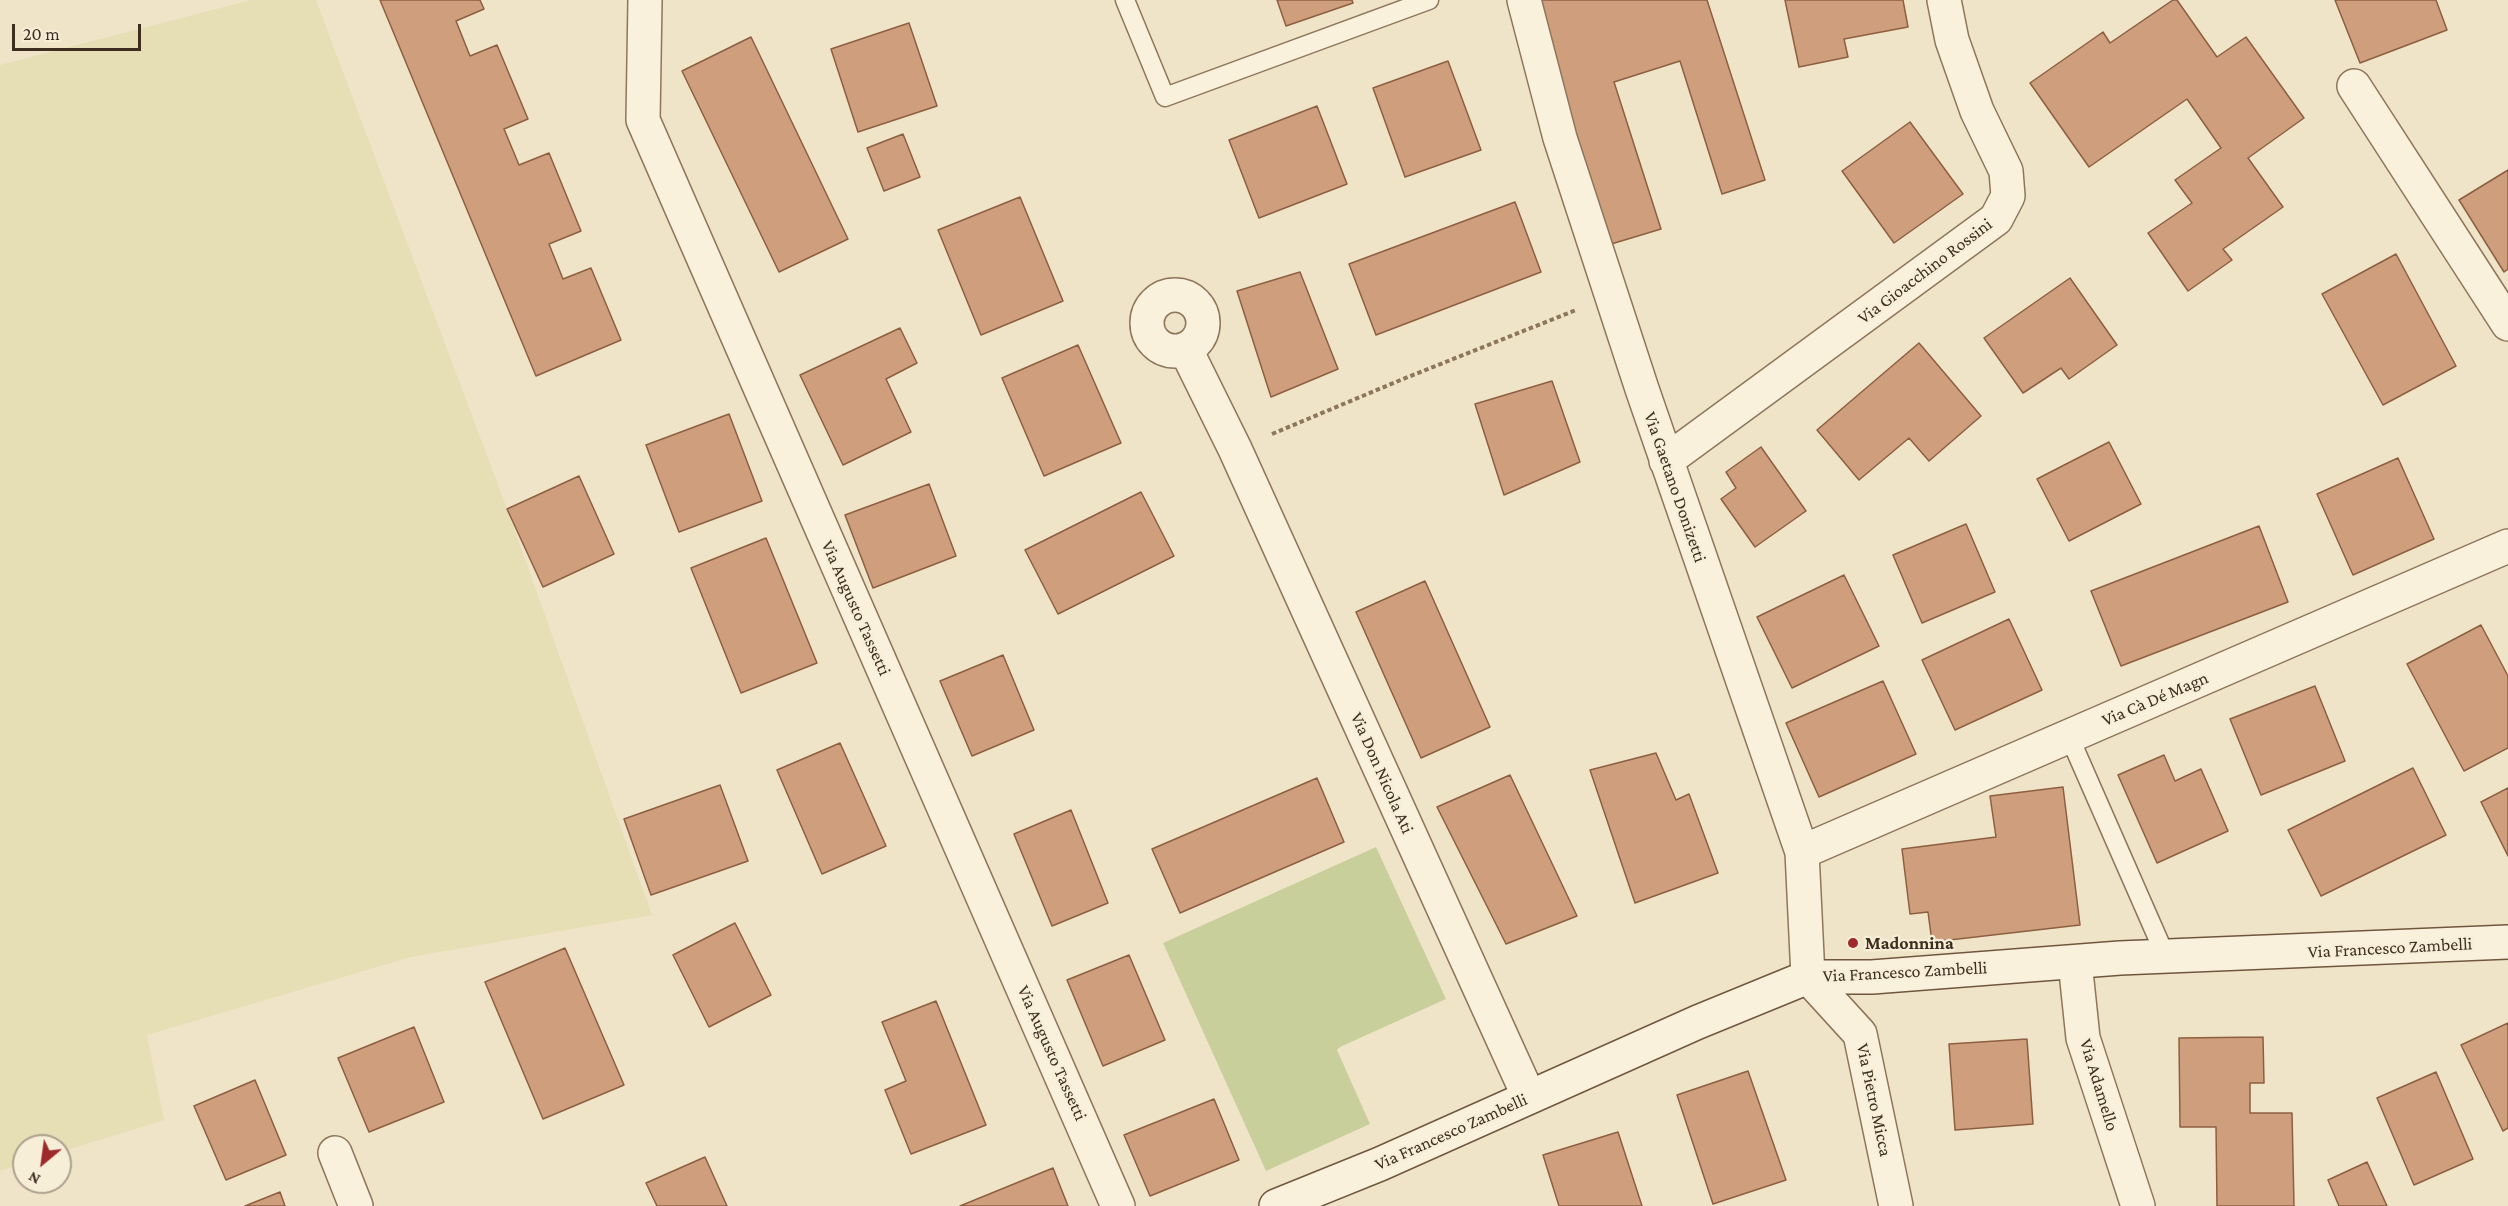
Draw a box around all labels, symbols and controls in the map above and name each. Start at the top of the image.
scale bar [15,12,144,50]
text: 20 m [23,24,60,44]
street label: Via Gioacchino Rossini [1853,213,1997,329]
street label: Via Gaetano Donizetti [1639,409,1711,565]
street label: Via Augusto Tassetti [817,537,895,679]
street label: Via Cà Dé Magn [2099,667,2211,731]
street label: Via Don Nicola Ati [1346,709,1418,837]
place label: Madonnina [1865,932,1954,954]
street label: Via Francesco Zambelli [2307,933,2473,963]
marker: Madonnina [1846,936,1860,950]
street label: Via Francesco Zambelli [1822,957,1988,987]
street label: Via Augusto Tassetti [1013,982,1091,1124]
street label: Via Adamello [2075,1036,2123,1134]
street label: Via Pietro Micca [1851,1041,1897,1159]
street label: Via Francesco Zambelli [1371,1089,1531,1175]
north arrow [12,1134,72,1194]
text: N [25,1168,43,1189]

